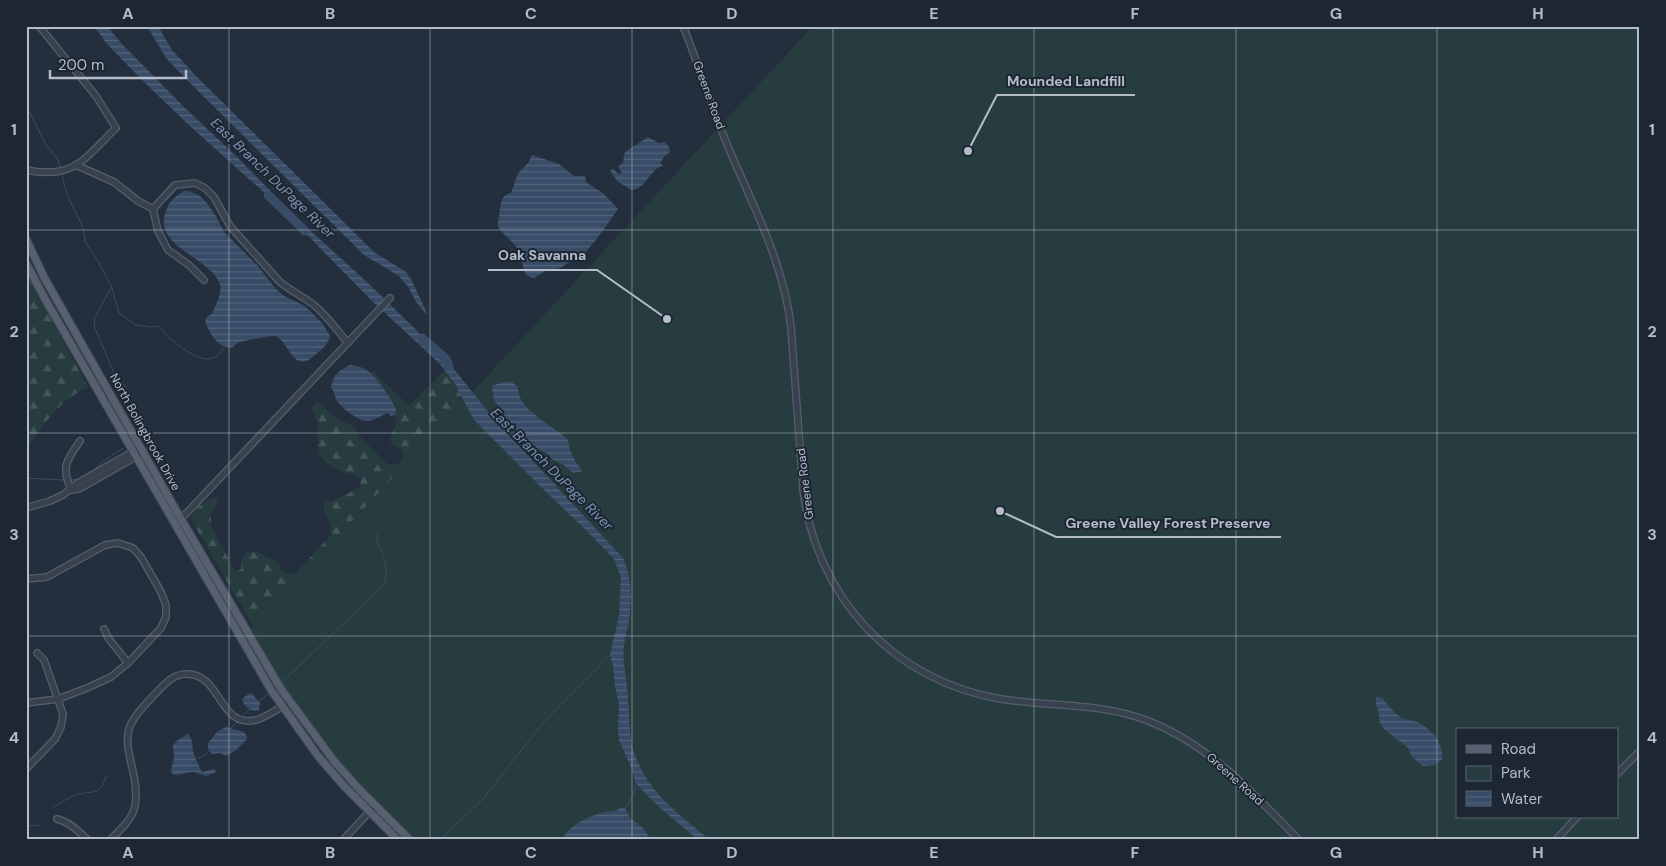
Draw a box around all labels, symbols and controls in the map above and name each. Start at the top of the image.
text: A [122,3,134,24]
text: B [325,3,335,24]
text: C [525,3,537,24]
text: D [726,3,738,24]
text: E [929,3,939,24]
text: F [1131,3,1140,24]
text: G [1330,3,1342,24]
text: H [1532,3,1544,24]
scale bar [50,48,186,80]
text: 200 m [58,55,104,75]
street label: Greene Road [689,59,729,131]
callout: Mounded Landfill [997,66,1135,95]
text: Mounded Landfill [1007,72,1125,90]
water label: East Branch DuPage River [207,114,340,243]
text: 1 [11,119,17,140]
text: 1 [1649,119,1655,140]
callout: Oak Savanna [488,241,597,270]
text: Oak Savanna [498,246,586,264]
text: 2 [9,321,19,342]
text: 2 [1647,321,1657,342]
street label: North Bolingbrook Drive [106,371,184,494]
water label: East Branch DuPage River [487,404,618,535]
street label: Greene Road [793,447,817,521]
callout: Greene Valley Forest Preserve [1056,508,1281,537]
text: Greene Valley Forest Preserve [1065,514,1271,532]
text: 3 [9,524,19,545]
text: 3 [1647,524,1657,545]
text: 4 [9,727,19,748]
text: 4 [1647,727,1657,748]
legend [1456,728,1618,818]
text: Road [1501,739,1536,759]
street label: Greene Road [1203,749,1267,809]
text: Park [1501,763,1531,783]
text: Water [1501,789,1543,809]
text: A [122,842,134,863]
text: B [325,842,335,863]
text: C [525,842,537,863]
text: D [726,842,738,863]
text: E [929,842,939,863]
text: F [1131,842,1140,863]
text: G [1330,842,1342,863]
text: H [1532,842,1544,863]

